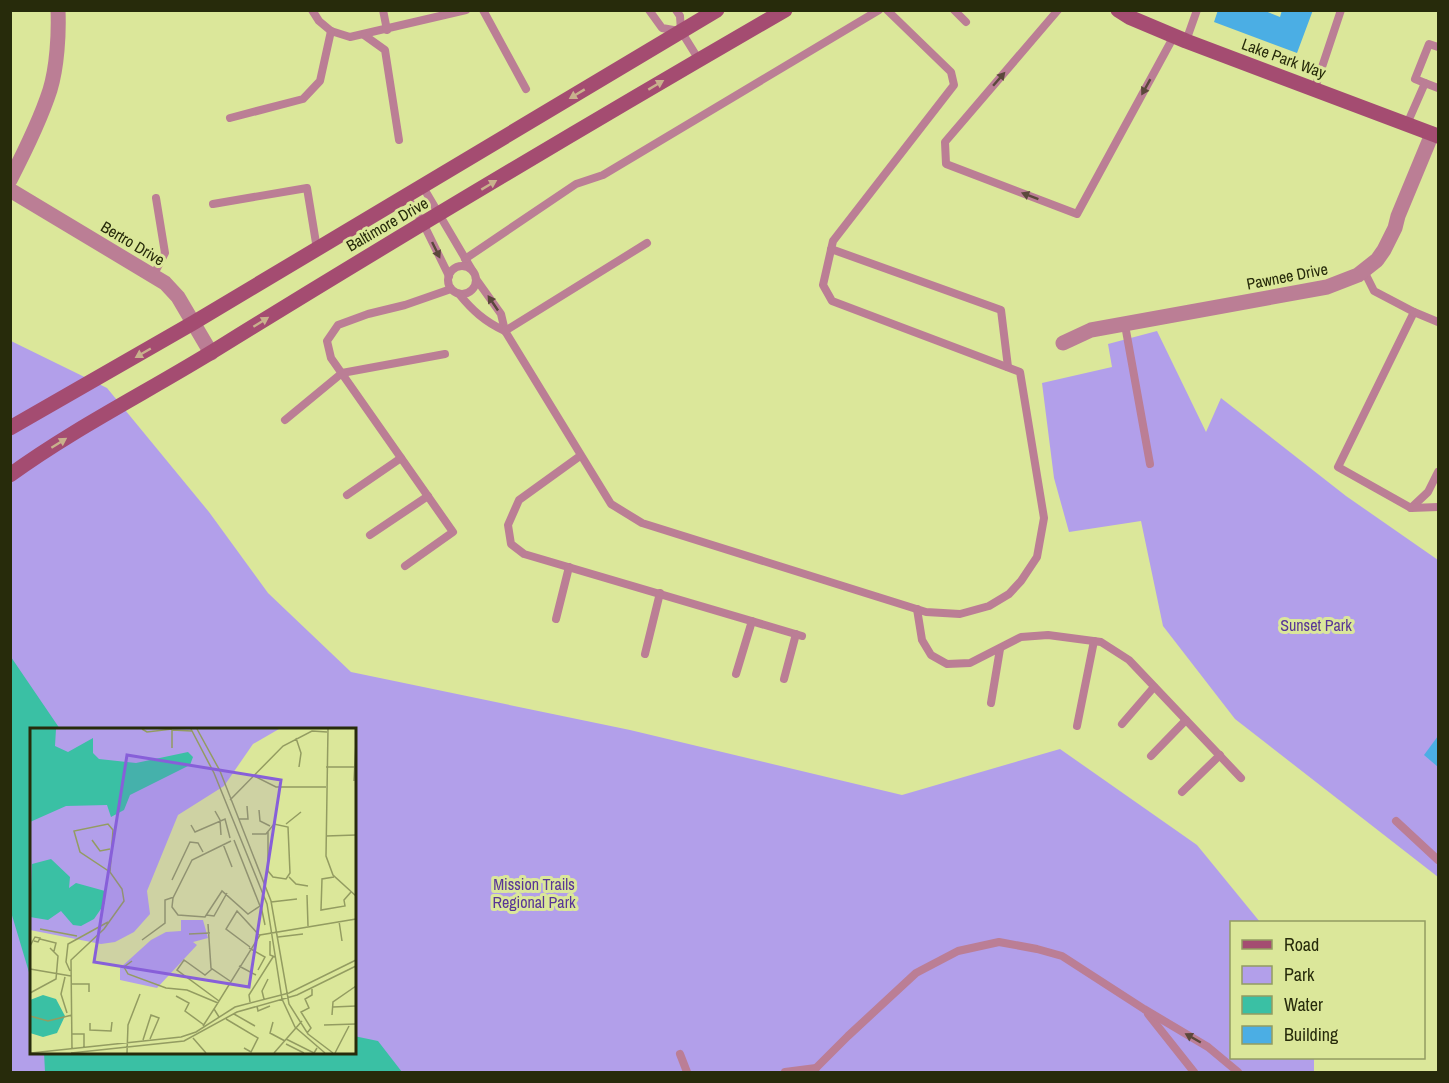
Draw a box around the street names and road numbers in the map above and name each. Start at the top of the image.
street label: Lake Park Way [1239,33,1330,84]
street label: Baltimore Drive [342,192,432,256]
street label: Bertro Drive [97,215,169,271]
street label: Pawnee Drive [1244,257,1330,295]

